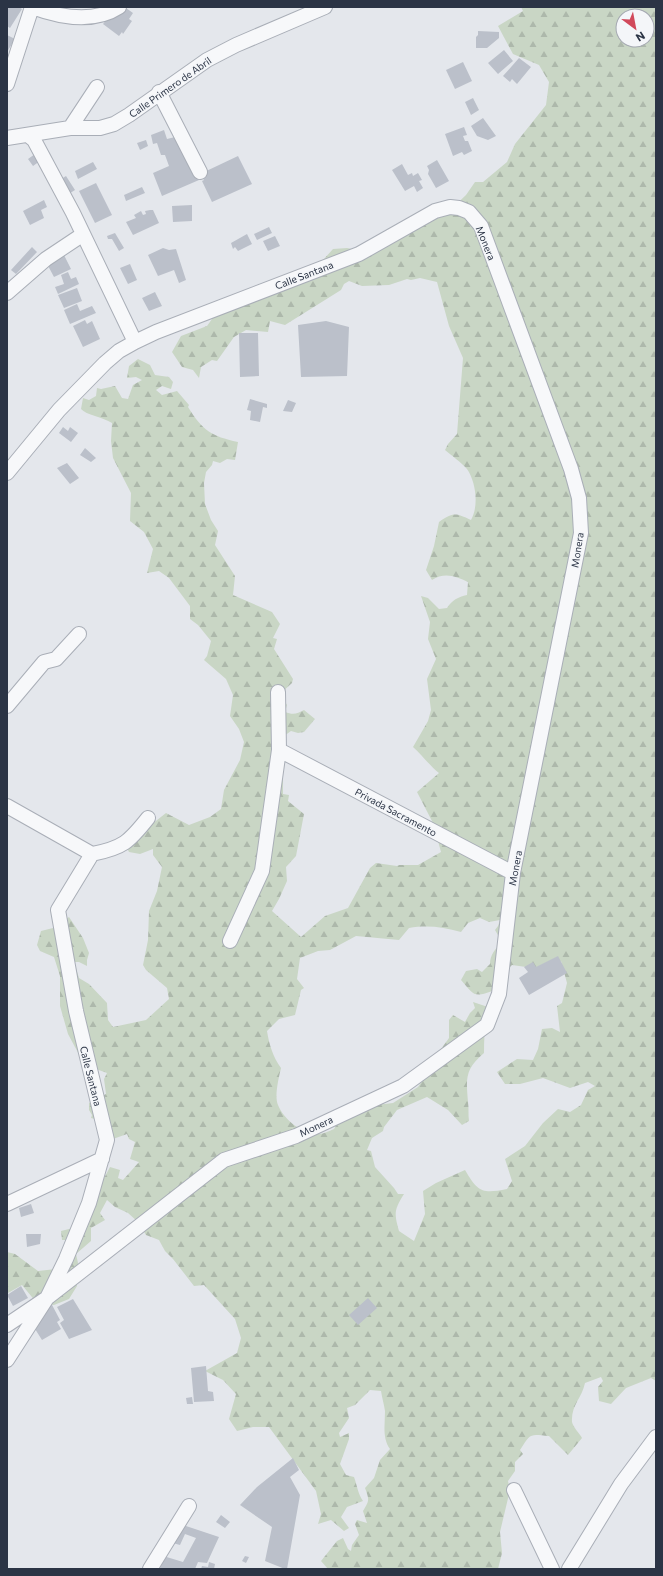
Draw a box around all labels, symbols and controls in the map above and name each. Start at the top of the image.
north arrow [615,8,655,48]
text: N [634,29,648,45]
street label: Calle Primero de Abril [127,54,213,120]
street label: Monera [474,224,498,262]
street label: Calle Santana [273,258,335,292]
street label: Monera [568,531,586,569]
street label: Privada Sacramento [353,785,439,839]
street label: Monera [506,849,524,887]
street label: Calle Santana [78,1045,104,1107]
street label: Monera [297,1113,335,1139]

